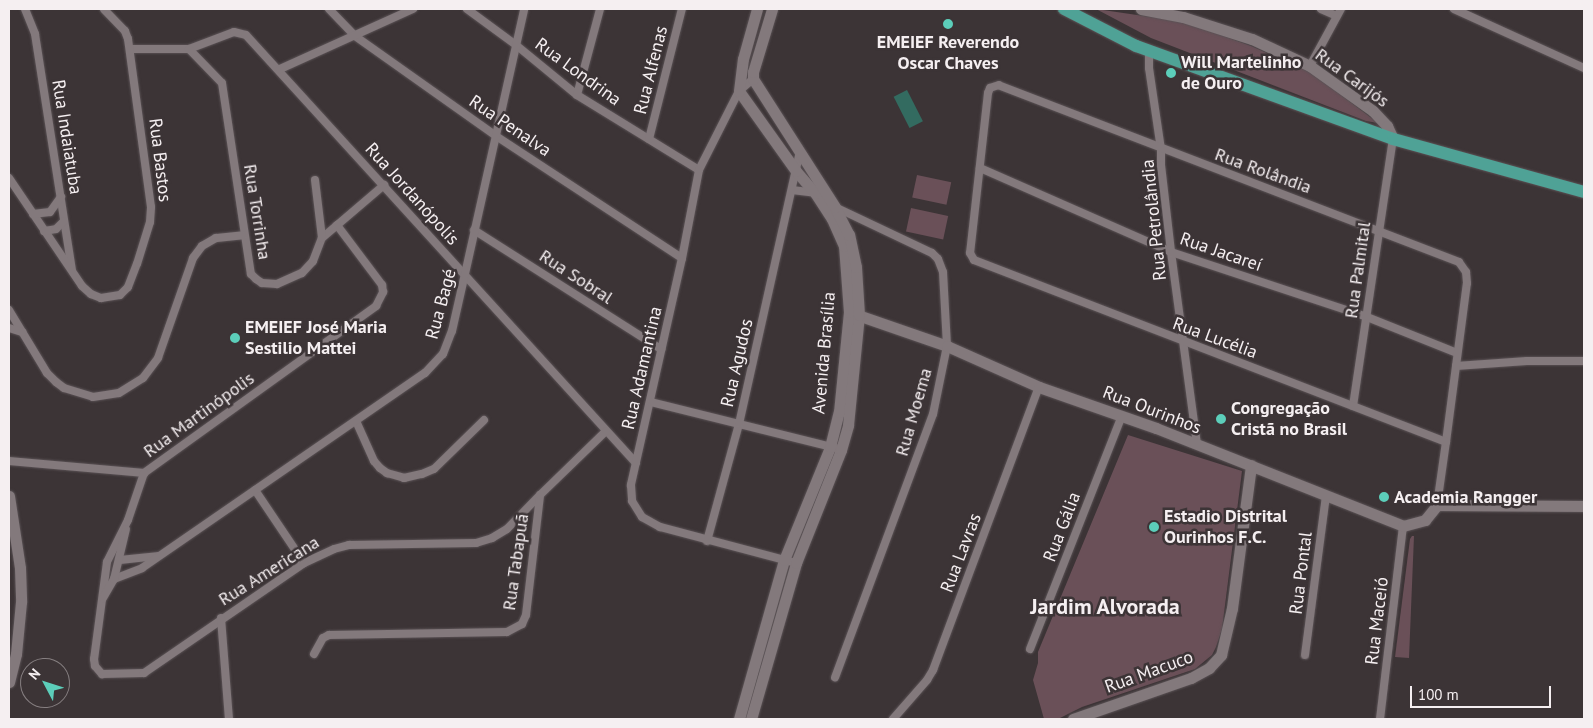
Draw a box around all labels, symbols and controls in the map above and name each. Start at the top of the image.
marker: EMEIEF Reverendo Oscar Chaves [942,18,954,30]
street label: Rua Alfenas [630,23,672,117]
place label: EMEIEF Reverendo Oscar Chaves [877,32,1019,74]
street label: Rua Londrina [531,34,625,110]
street label: Rua Carijós [1311,44,1393,112]
place label: Will Martelinho de Ouro [1181,52,1301,94]
marker: Will Martelinho de Ouro [1165,67,1177,79]
street label: Rua Indaiatuba [47,78,87,196]
street label: Rua Penalva [465,91,555,161]
street label: Rua Bastos [144,117,176,203]
street label: Rua Jordanópolis [360,138,464,250]
street label: Rua Rolândia [1212,144,1314,198]
street label: Rua Petrolândia [1137,158,1171,282]
street label: Rua Torrinha [239,162,275,262]
street label: Rua Palmital [1341,220,1375,320]
street label: Rua Jacareí [1177,228,1265,276]
street label: Rua Sobral [535,245,617,309]
street label: Rua Bagé [421,266,461,342]
street label: Avenida Brasília [808,291,840,415]
street label: Rua Adamantina [617,304,667,432]
street label: Rua Lucélia [1170,313,1260,363]
street label: Rua Agudos [716,316,758,410]
place label: EMEIEF José Maria Sestilio Mattei [245,317,387,359]
marker: EMEIEF José Maria Sestilio Mattei [229,332,241,344]
street label: Rua Moema [891,366,937,458]
street label: Rua Martinópolis [140,368,258,462]
street label: Rua Ourinhos [1100,381,1204,439]
place label: Congregação Cristã no Brasil [1231,398,1347,440]
marker: Congregação Cristã no Brasil [1215,413,1227,425]
place label: Academia Rangger [1394,486,1537,508]
street label: Rua Gália [1039,489,1085,565]
marker: Academia Rangger [1378,491,1390,503]
place label: Estadio Distrital Ourinhos F.C. [1164,506,1287,548]
street label: Rua Lavras [936,510,986,596]
street label: Rua Tabapuã [498,512,534,612]
marker: Estadio Distrital Ourinhos F.C. [1148,521,1160,533]
street label: Rua Pontal [1285,530,1317,616]
street label: Rua Americana [215,531,323,611]
street label: Rua Maceió [1361,576,1393,666]
district label: Jardim Alvorada [1030,594,1180,620]
street label: Rua Macuco [1102,646,1196,698]
north arrow [20,658,70,708]
text: N [24,665,44,683]
scale bar [1413,676,1554,708]
text: 100 m [1418,685,1459,704]

